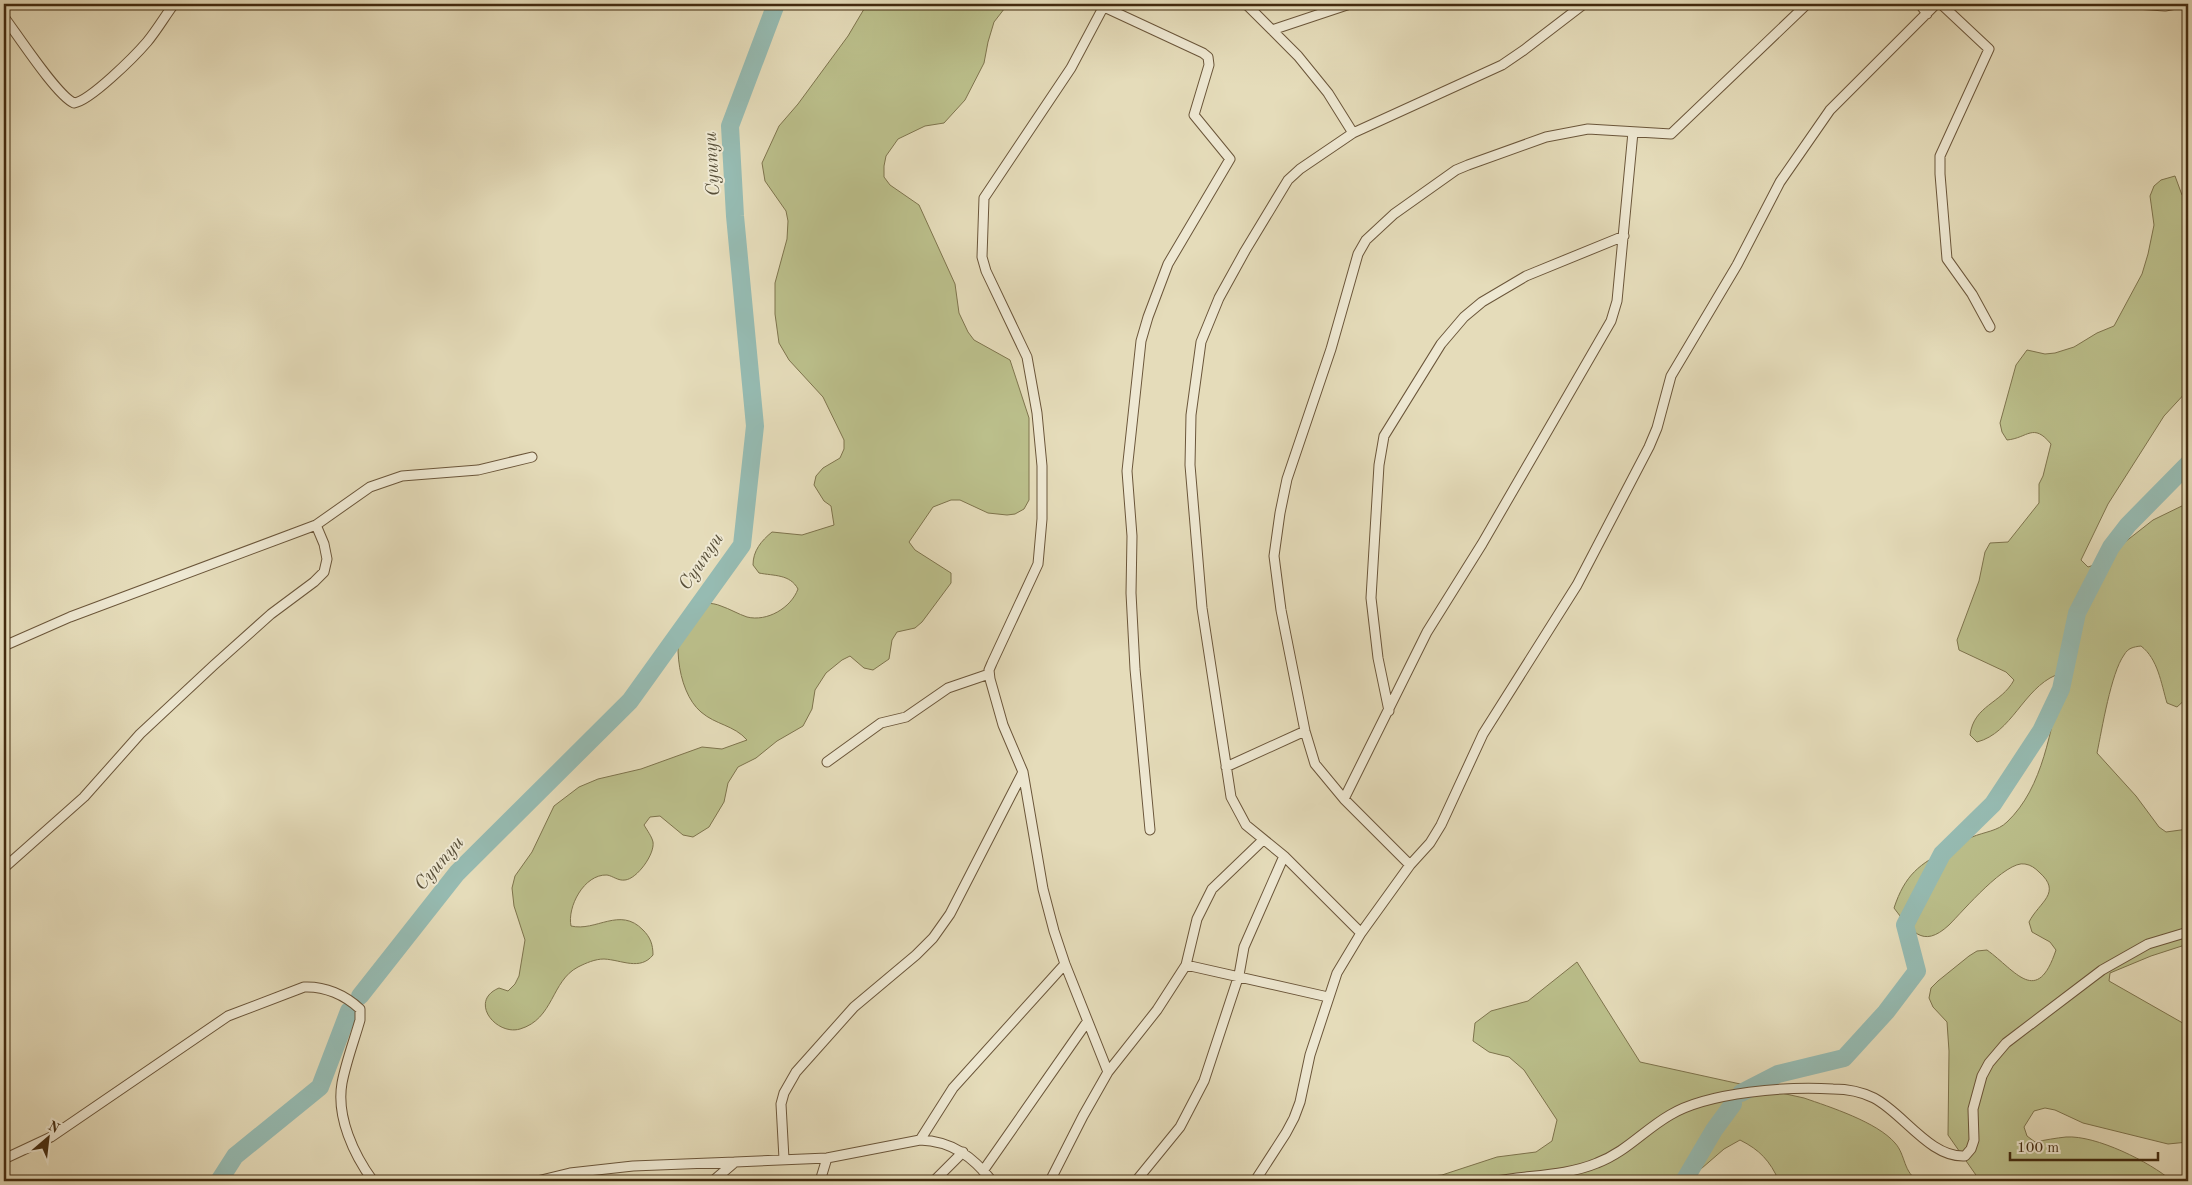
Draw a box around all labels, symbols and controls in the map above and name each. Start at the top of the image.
water label: Cyunyu [702,131,724,197]
water label: Cyunyu [676,530,728,594]
water label: Cyunyu [412,833,469,895]
north arrow [22,1112,72,1162]
text: N [46,1119,62,1136]
scale bar [2010,1130,2157,1162]
text: 100 m [2017,1141,2059,1156]

